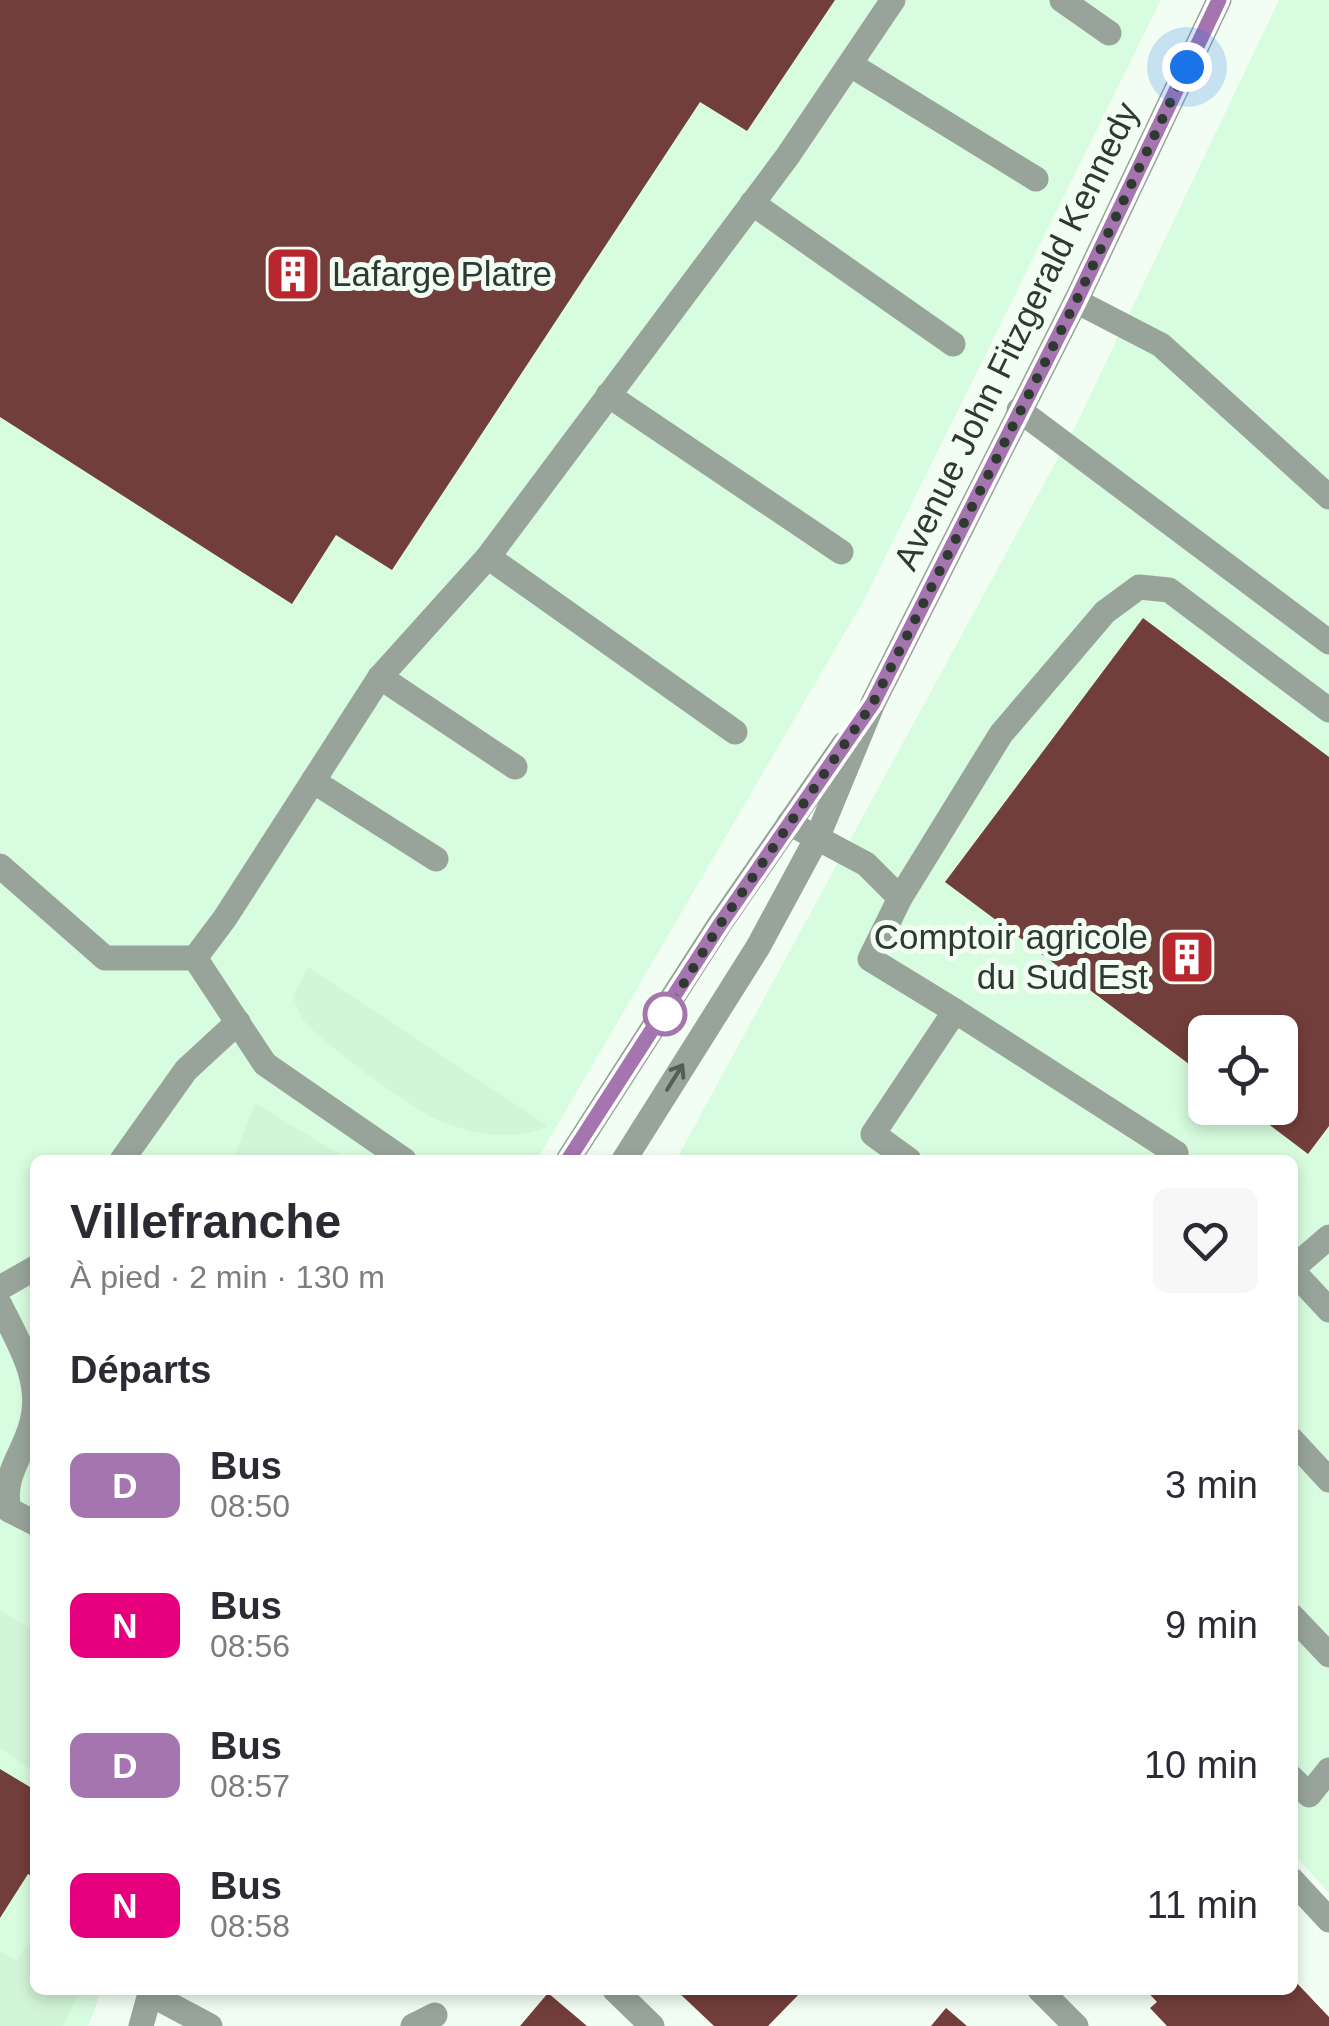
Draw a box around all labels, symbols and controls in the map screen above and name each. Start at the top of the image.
your location [1162,42,1212,92]
street label: Avenue John Fitzgerald Kennedy [885,95,1146,576]
building icon: Lafarge Platre [263,244,323,304]
place label: Lafarge Platre [332,254,552,293]
place label: Comptoir agricole du Sud Est [874,917,1148,996]
building icon: Comptoir agricole du Sud Est [1157,927,1217,987]
unlabelled marker [644,993,686,1035]
map controls [1188,1015,1298,1125]
button: locate [1188,1015,1298,1125]
one-way arrow [665,1063,686,1092]
button: heart [1153,1188,1258,1293]
text: Villefranche [70,1195,341,1248]
text: À pied · 2 min · 130 m [70,1259,385,1295]
text: Départs [70,1349,212,1391]
text: Bus [210,1445,282,1487]
text: 3 min [1165,1464,1258,1506]
text: D [112,1466,138,1505]
text: 08:50 [210,1488,290,1524]
text: Bus [210,1585,282,1627]
text: 9 min [1165,1604,1258,1646]
text: N [112,1606,138,1645]
text: 08:56 [210,1628,290,1664]
text: Bus [210,1725,282,1767]
text: 10 min [1144,1744,1258,1786]
text: D [112,1746,138,1785]
text: 08:57 [210,1768,290,1804]
text: Bus [210,1865,282,1907]
text: 11 min [1147,1884,1258,1926]
text: N [112,1886,138,1925]
text: 08:58 [210,1908,290,1944]

